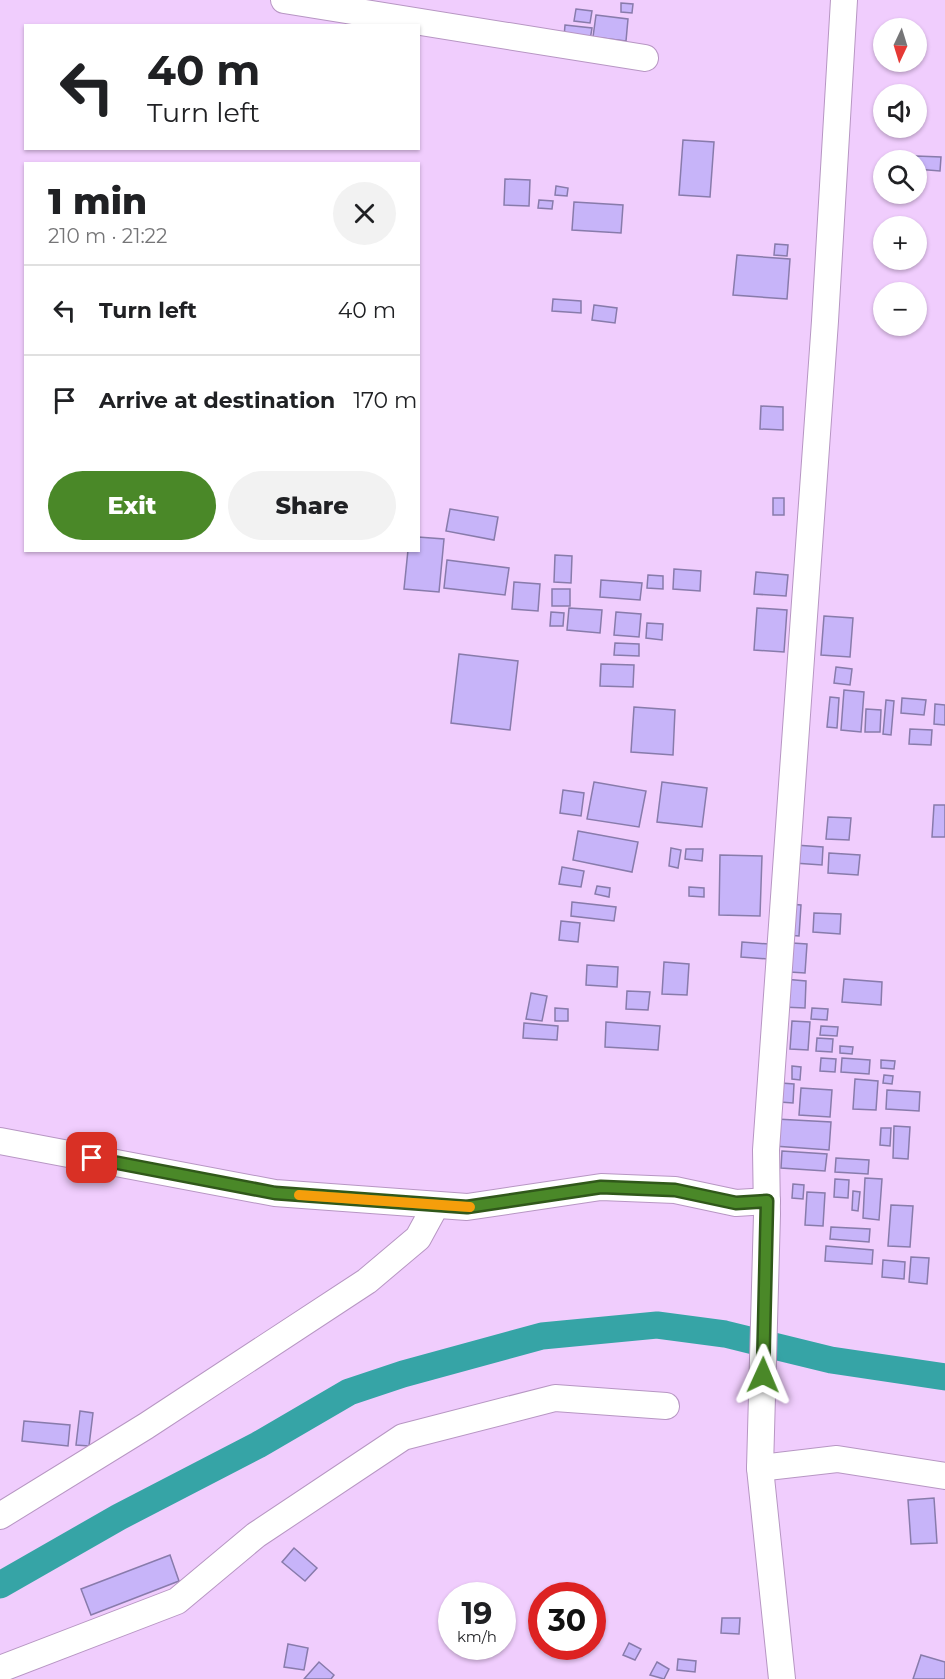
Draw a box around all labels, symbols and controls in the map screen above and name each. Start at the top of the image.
north arrow [873,18,927,72]
map controls [873,18,927,336]
text: 40 m [147,44,260,96]
icon: left [48,48,126,126]
button: sound [873,84,927,138]
text: Turn left [147,96,260,129]
button: search [873,150,927,204]
text: 1 min [48,179,147,223]
button: close [333,182,396,245]
button: + [873,216,927,270]
text: 210 m · 21:22 [48,224,167,248]
button: − [873,282,927,336]
icon: left [48,294,81,327]
text: Turn left [99,297,197,324]
text: 40 m [338,297,396,324]
icon: arrive [48,384,81,417]
text: Arrive at destination [99,387,335,414]
text: 170 m [353,387,417,414]
button: Exit [48,471,216,540]
button: Share [228,471,396,540]
pin [66,1132,117,1183]
icon: arrive [75,1141,108,1174]
position arrow [731,1343,795,1407]
speed limit sign: 30 [528,1582,606,1660]
text: 19 [462,1595,492,1632]
text: km/h [457,1627,497,1646]

